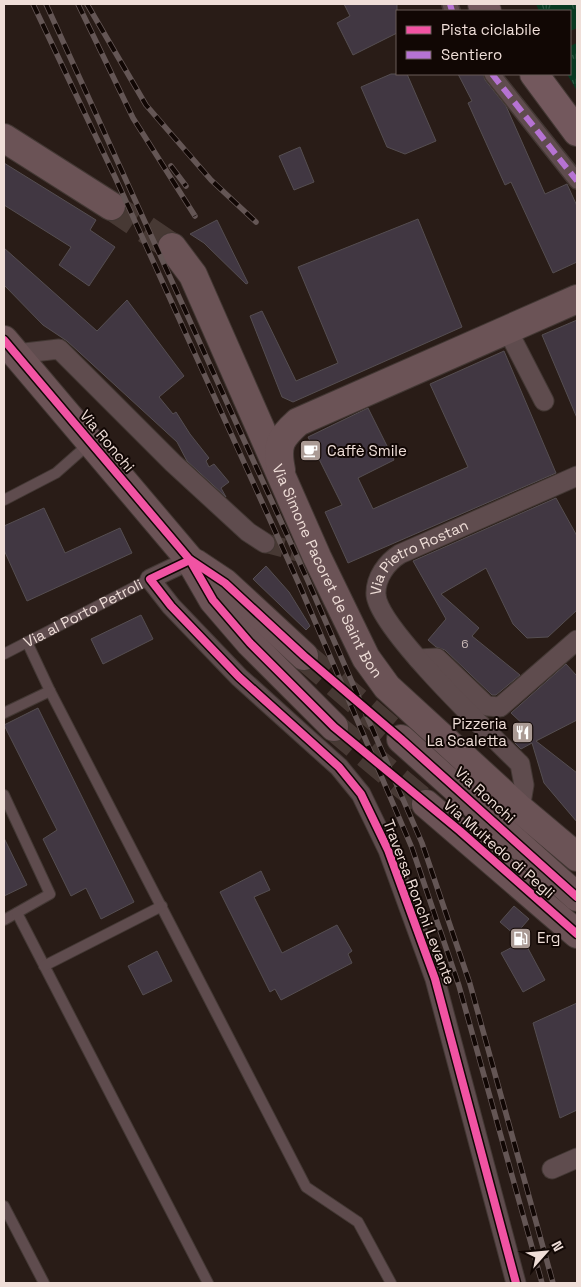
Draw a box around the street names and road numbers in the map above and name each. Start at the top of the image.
street label: Via Ronchi [76,406,139,476]
street label: Via Simone Pacoret de Saint Bon [268,461,387,681]
street label: Via Pietro Rostan [366,515,471,596]
street label: Via al Porto Petroli [20,574,146,651]
street label: Via Ronchi [451,762,520,827]
street label: Via Multedo di Pegli [440,795,559,902]
street label: Traversa Ronchi Levante [379,817,460,987]

